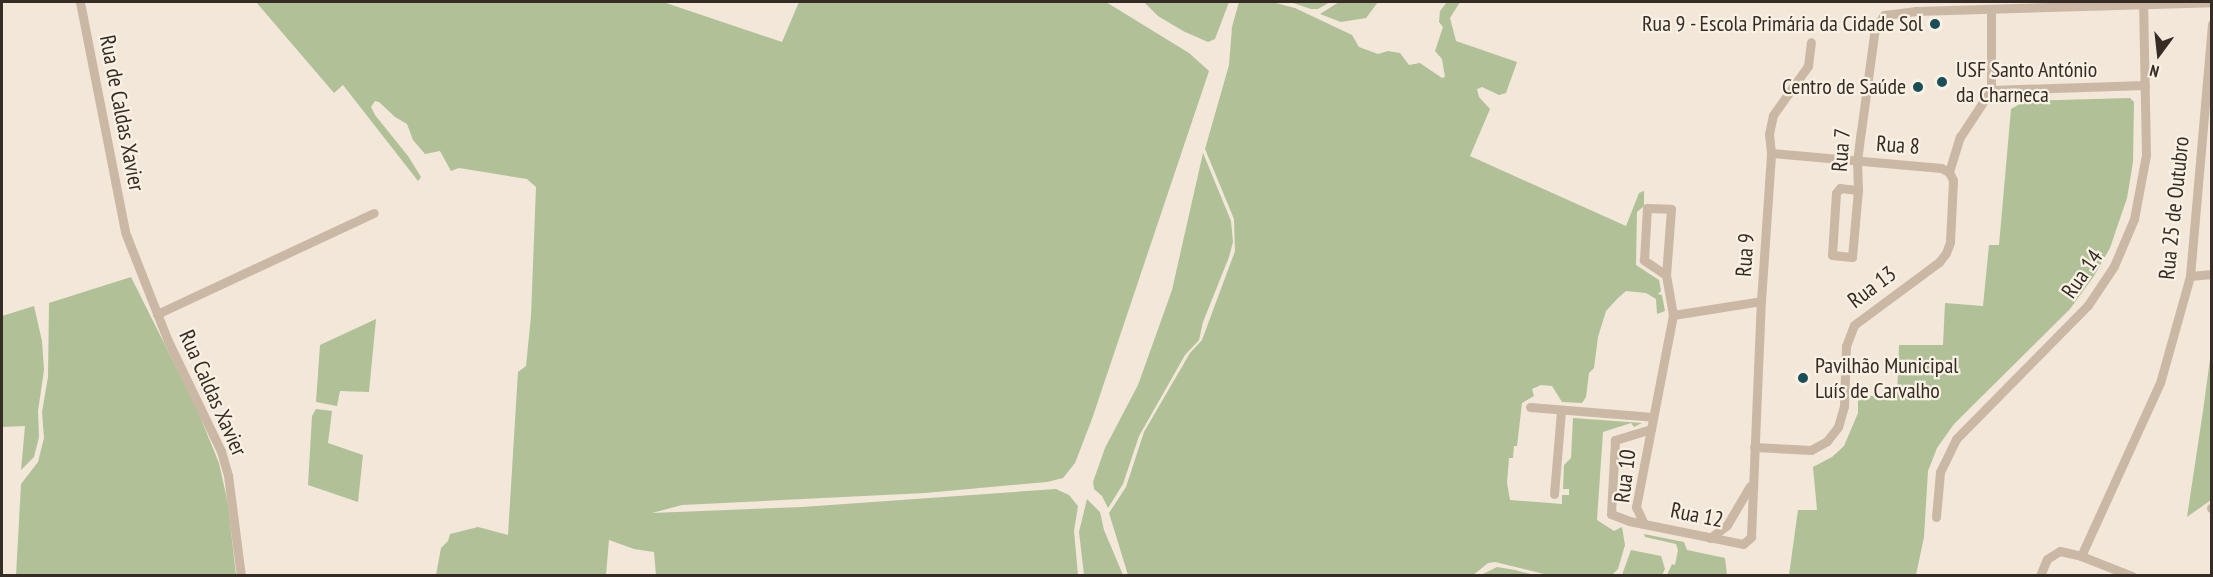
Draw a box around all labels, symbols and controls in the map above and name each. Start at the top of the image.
place label: Rua 9 - Escola Primária da Cidade Sol [1640,11,1923,37]
marker: Rua 9 - Escola Primária da Cidade Sol [1928,17,1942,31]
north arrow [2129,24,2189,84]
street label: Rua de Caldas Xavier [94,33,150,193]
place label: USF Santo António da Charneca [1956,56,2098,107]
text: N [2148,61,2161,82]
marker: USF Santo António da Charneca [1933,73,1951,91]
place label: Centro de Saúde [1782,74,1906,100]
marker: Centro de Saúde [1911,80,1925,94]
street label: Rua 7 [1826,127,1856,173]
street label: Rua 8 [1875,130,1921,160]
street label: Rua 25 de Outubro [2153,135,2195,281]
street label: Rua 9 [1730,232,1760,278]
street label: Rua 14 [2056,245,2108,303]
street label: Rua 13 [1843,260,1901,314]
street label: Rua Caldas Xavier [173,326,253,460]
place label: Pavilhão Municipal Luís de Carvalho [1815,352,1958,404]
marker: Pavilhão Municipal Luís de Carvalho [1796,371,1810,385]
street label: Rua 10 [1609,448,1641,504]
street label: Rua 12 [1668,497,1726,533]

